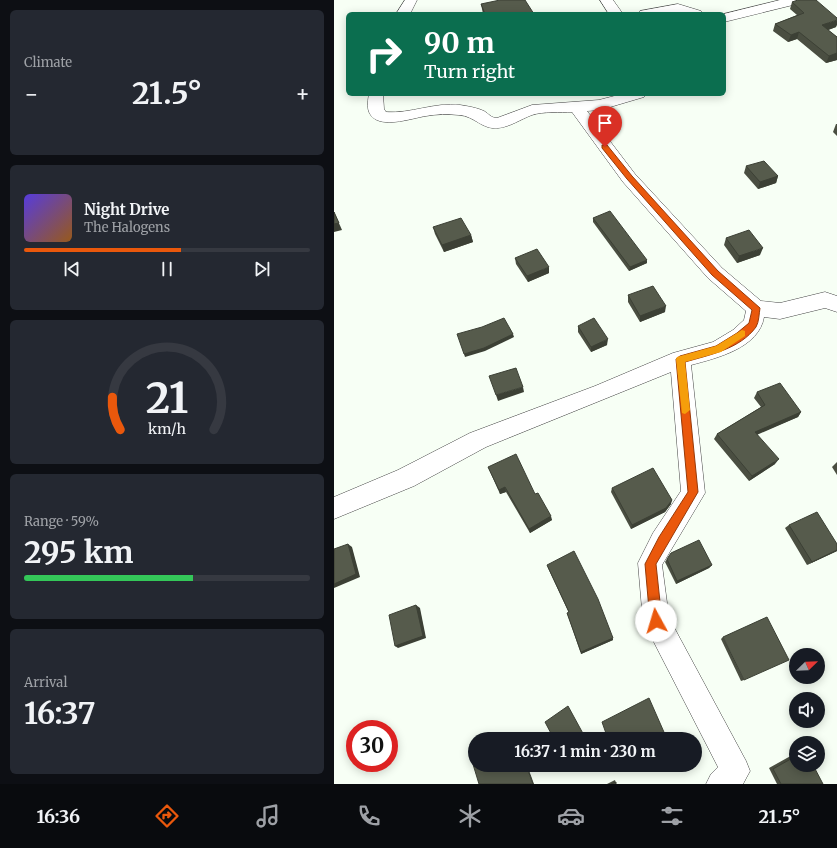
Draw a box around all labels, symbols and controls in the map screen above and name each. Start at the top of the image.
text: 90 m [424,25,495,61]
icon: right [358,28,410,80]
text: Climate [24,54,72,71]
text: Turn right [424,60,515,83]
text: 21.5° [132,74,202,112]
text: − [24,80,39,108]
text: + [295,80,310,108]
pin [588,106,622,147]
icon: arrive [594,112,616,134]
text: Night Drive [84,200,169,219]
text: The Halogens [84,219,170,236]
icon: previous [61,258,83,280]
icon: pause [156,258,178,280]
icon: next [251,258,273,280]
text: 21 [146,372,188,424]
text: km/h [148,420,186,438]
text: Range · 59% [24,513,99,530]
text: 295 km [24,533,133,571]
position arrow [635,600,677,642]
north arrow [789,648,825,684]
map controls [789,648,825,772]
text: Arrival [24,674,67,691]
button: sound [789,692,825,728]
text: 16:37 [24,694,96,732]
speed limit sign: 30 [346,720,398,772]
button: layers [789,736,825,772]
text: 16:37 · 1 min · 230 m [514,742,656,761]
icon: directions [153,802,181,830]
icon: music [254,802,282,830]
icon: phone [355,802,383,830]
icon: climate [456,802,484,830]
icon: car [557,802,585,830]
icon: filters [658,802,686,830]
text: 16:36 [36,805,80,828]
text: 21.5° [758,805,800,828]

